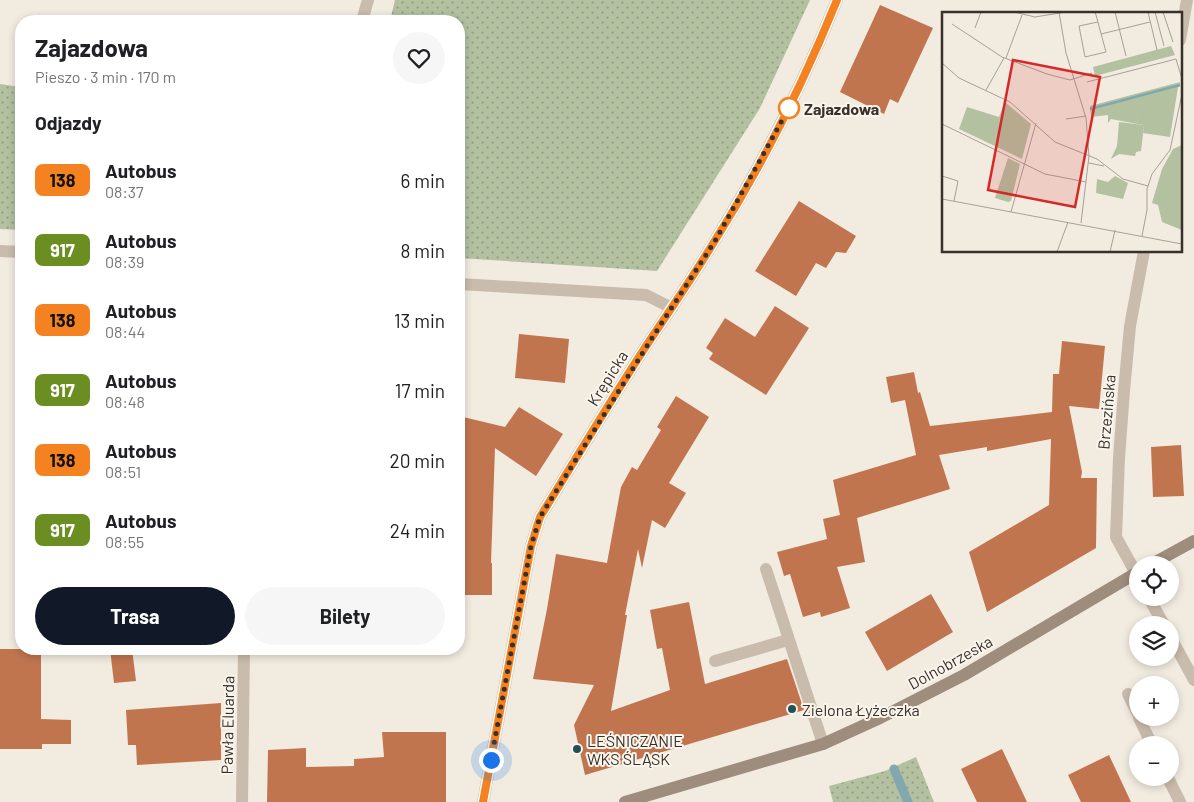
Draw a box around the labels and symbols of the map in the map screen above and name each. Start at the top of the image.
inset map [942,12,1182,252]
marker: Zajazdowa [778,97,800,119]
place label: Zajazdowa [804,99,879,118]
street label: Krępicka [583,347,631,409]
street label: Brzezińska [1093,374,1119,450]
street label: Dolnobrzeska [905,631,995,693]
street label: Pawła Eluarda [217,676,237,774]
place label: Zielona Łyżeczka [802,700,920,719]
marker: Zielona Łyżeczka [786,703,798,715]
place label: LEŚNICZANIE WKS ŚLĄSK [587,731,683,768]
marker: LEŚNICZANIE WKS ŚLĄSK [571,743,583,755]
your location [479,748,504,773]

